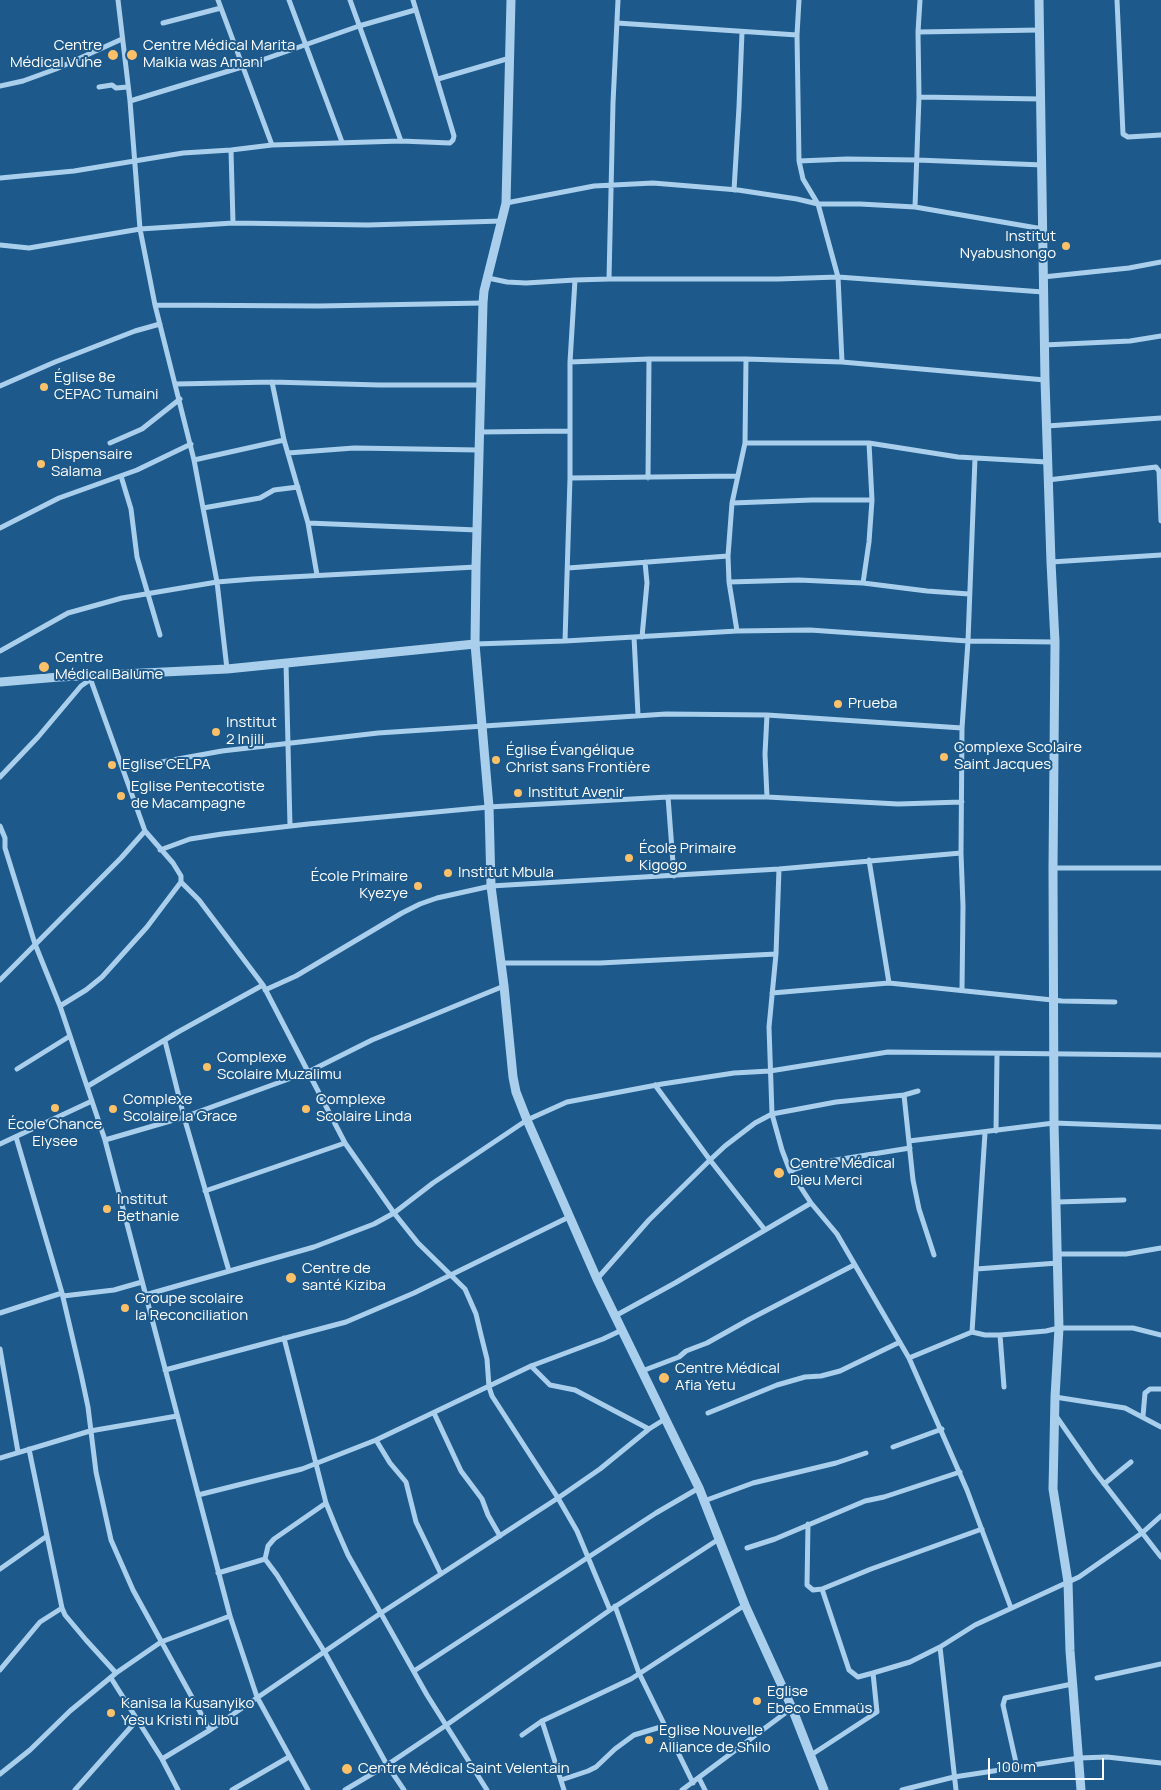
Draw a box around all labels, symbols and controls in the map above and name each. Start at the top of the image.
place label: Centre Médical Vuhe [10,37,102,72]
place label: Centre Médical Marita Malkia was Amani [143,37,295,72]
marker: Centre Médical Vuhe [106,48,120,62]
marker: Centre Médical Marita Malkia was Amani [125,48,139,62]
place label: Institut Nyabushongo [960,228,1056,263]
marker: Institut Nyabushongo [1060,240,1072,252]
place label: Église 8e CEPAC Tumaini [54,369,159,404]
marker: Église 8e CEPAC Tumaini [38,381,50,393]
place label: Dispensaire Salama [51,446,133,481]
marker: Dispensaire Salama [35,458,47,470]
place label: Centre Médical Balume [55,649,163,684]
marker: Centre Médical Balume [37,660,51,674]
place label: Prueba [848,695,897,713]
marker: Prueba [832,698,844,710]
place label: Institut 2 Injili [226,714,277,749]
marker: Institut 2 Injili [210,726,222,738]
place label: Complexe Scolaire Saint Jacques [954,739,1082,774]
place label: Église Évangélique Christ sans Frontière [506,742,650,777]
marker: Complexe Scolaire Saint Jacques [938,751,950,763]
marker: Église Évangélique Christ sans Frontière [490,754,502,766]
place label: Eglise CELPA [122,756,211,774]
marker: Eglise CELPA [106,759,118,771]
place label: Eglise Pentecotiste de Macampagne [131,778,265,813]
place label: Institut Avenir [528,784,624,802]
marker: Institut Avenir [512,787,524,799]
marker: Eglise Pentecotiste de Macampagne [115,790,127,802]
place label: École Primaire Kigogo [639,840,736,875]
marker: École Primaire Kigogo [623,852,635,864]
place label: Institut Mbula [458,864,554,882]
marker: Institut Mbula [442,867,454,879]
place label: École Primaire Kyezye [311,868,408,903]
marker: École Primaire Kyezye [412,880,424,892]
place label: Complexe Scolaire Muzalimu [217,1049,342,1084]
marker: Complexe Scolaire Muzalimu [201,1061,213,1073]
place label: Complexe Scolaire la Grace [123,1091,237,1126]
place label: Complexe Scolaire Linda [316,1091,412,1126]
marker: École Chance Elysee [49,1102,61,1114]
marker: Complexe Scolaire la Grace [107,1103,119,1115]
marker: Complexe Scolaire Linda [300,1103,312,1115]
place label: École Chance Elysee [8,1116,102,1151]
place label: Centre Médical Dieu Merci [790,1155,895,1190]
marker: Centre Médical Dieu Merci [772,1166,786,1180]
place label: Institut Bethanie [117,1191,179,1226]
marker: Institut Bethanie [101,1203,113,1215]
place label: Centre de santé Kiziba [302,1260,386,1295]
marker: Centre de santé Kiziba [284,1271,298,1285]
place label: Groupe scolaire la Reconciliation [135,1290,248,1325]
marker: Groupe scolaire la Reconciliation [119,1302,131,1314]
place label: Centre Médical Afia Yetu [675,1360,780,1395]
marker: Centre Médical Afia Yetu [657,1371,671,1385]
place label: Eglise Ebeco Emmaüs [767,1683,872,1718]
place label: Kanisa la Kusanyiko Yesu Kristi ni Jibu [121,1695,254,1730]
marker: Eglise Ebeco Emmaüs [751,1695,763,1707]
marker: Kanisa la Kusanyiko Yesu Kristi ni Jibu [105,1707,117,1719]
place label: Eglise Nouvelle Alliance de Shilo [659,1722,771,1757]
marker: Eglise Nouvelle Alliance de Shilo [643,1734,655,1746]
scale bar [991,1748,1107,1780]
text: 100 m [996,1756,1036,1777]
place label: Centre Médical Saint Velentain [358,1760,570,1778]
marker: Centre Médical Saint Velentain [340,1762,354,1776]

